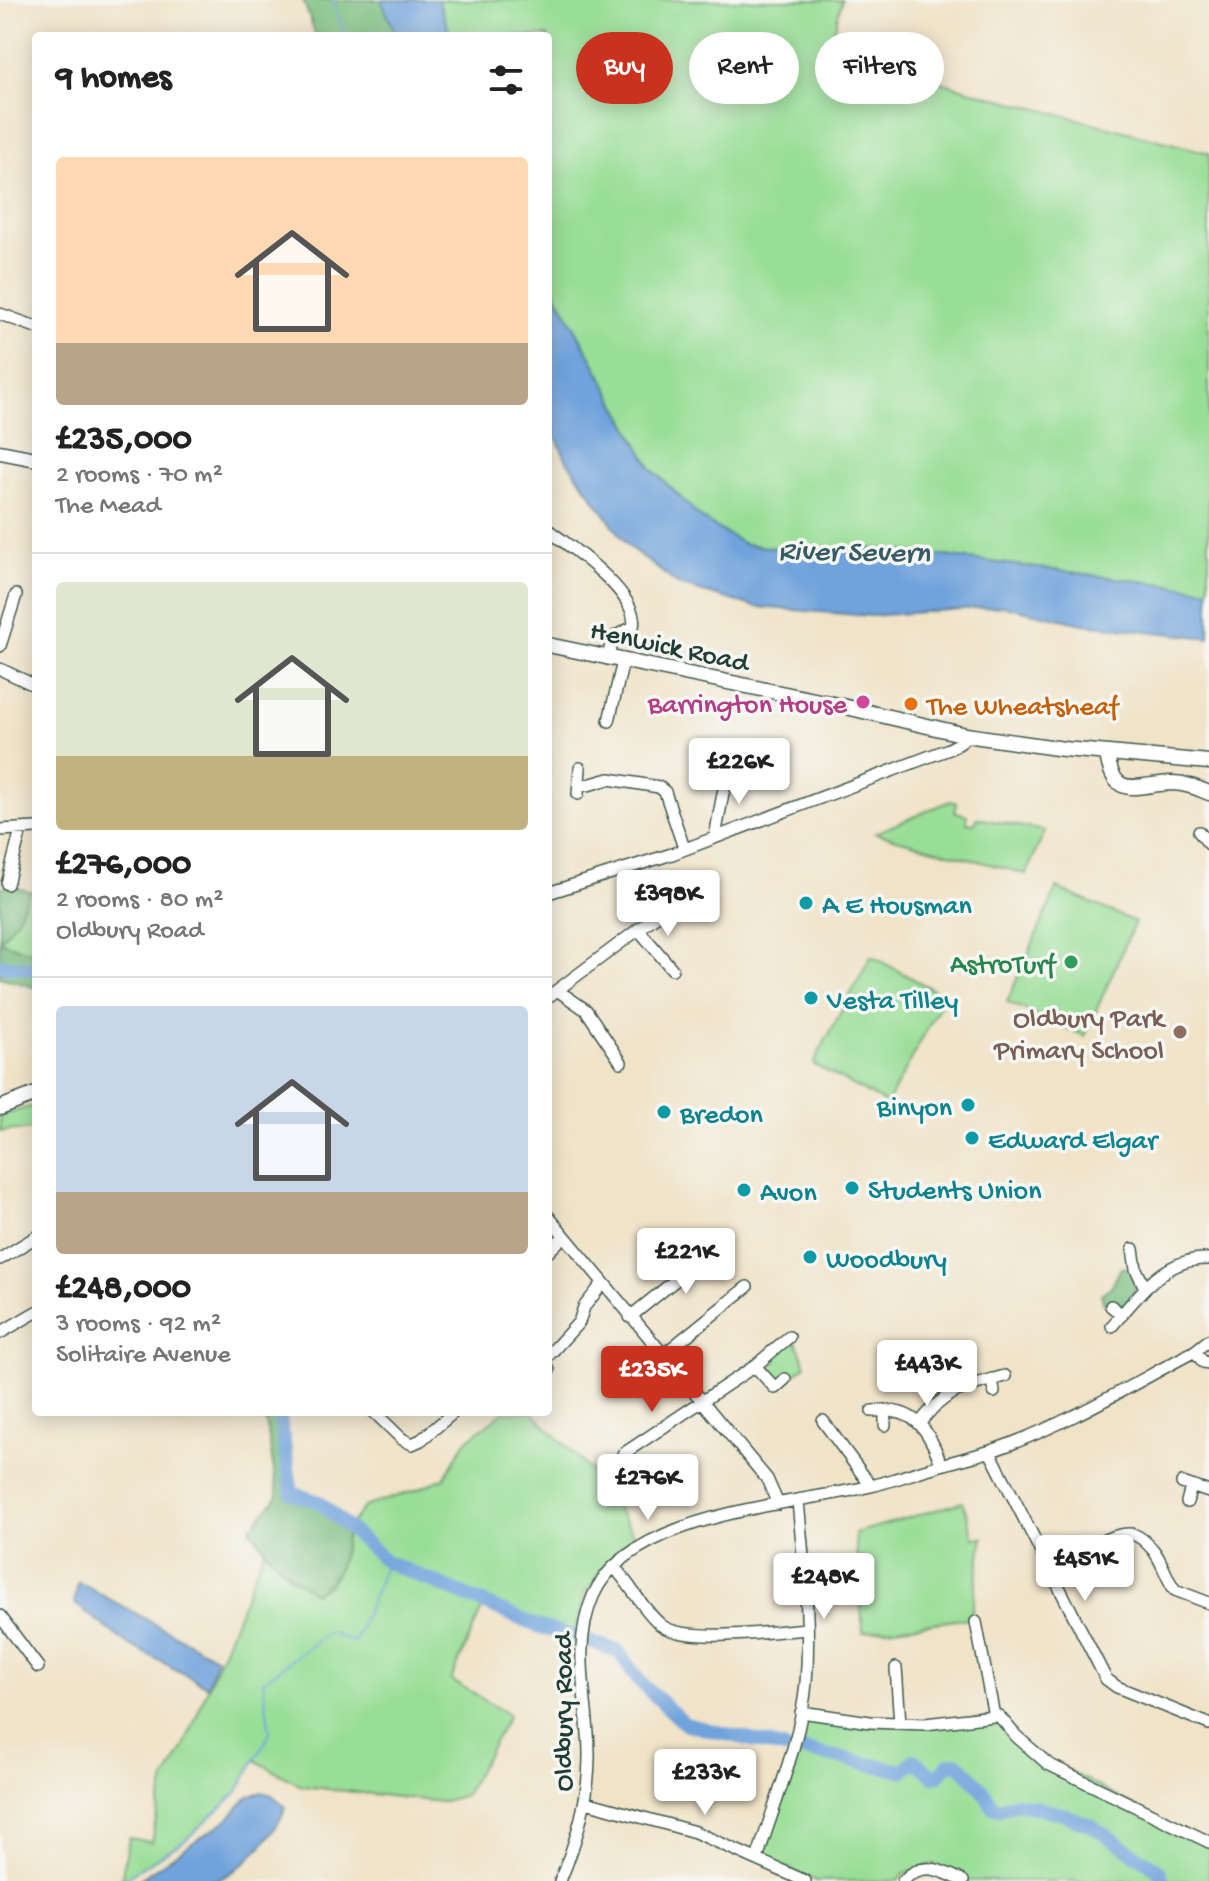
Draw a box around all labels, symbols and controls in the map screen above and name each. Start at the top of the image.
chip: Buy [576,32,673,104]
chip: Rent [689,32,799,104]
chip: Filters [815,32,944,104]
icon: filters [484,58,528,102]
text: 9 homes [56,60,171,100]
icon: home [220,209,364,353]
text: £235,000 [56,421,192,461]
text: 2 rooms · 70 m² [56,461,223,492]
text: The Mead [56,492,161,523]
water label: River Severn [778,536,931,573]
street label: Henwick Road [587,615,754,682]
icon: home [220,634,364,778]
place label: Barrington House [647,690,848,723]
place label: The Wheatsheaf [925,692,1121,725]
marker: Barrington House [854,693,872,711]
marker: The Wheatsheaf [902,695,920,713]
pin: £226K [683,738,795,806]
text: £226K [707,748,771,779]
text: £276,000 [56,846,191,886]
pin: £398K [612,870,724,938]
text: £398K [635,880,701,911]
text: 2 rooms · 80 m² [56,886,224,917]
place label: A E Housman [822,891,973,924]
marker: A E Housman [797,894,815,912]
text: Oldbury Road [56,917,203,948]
place label: AstroTurf [950,950,1057,983]
marker: AstroTurf [1062,953,1080,971]
place label: Vesta Tilley [826,986,959,1019]
marker: Vesta Tilley [802,989,820,1007]
place label: Oldbury Park Primary School [993,1004,1167,1069]
marker: Oldbury Park Primary School [1171,1023,1189,1041]
icon: home [220,1058,364,1202]
place label: Binyon [876,1093,953,1126]
marker: Binyon [959,1096,977,1114]
place label: Bredon [679,1100,764,1133]
marker: Bredon [655,1103,673,1121]
place label: Edward Elgar [988,1126,1159,1159]
marker: Edward Elgar [963,1129,981,1147]
place label: Students Union [868,1176,1042,1209]
place label: Avon [760,1178,817,1211]
marker: Students Union [843,1179,861,1197]
marker: Avon [735,1181,753,1199]
pin: £221K [630,1228,742,1296]
text: £221K [655,1238,717,1269]
place label: Woodbury [826,1245,947,1278]
marker: Woodbury [801,1248,819,1266]
text: £248,000 [56,1270,191,1310]
text: 3 rooms · 92 m² [56,1310,221,1341]
pin: £443K [871,1340,983,1408]
text: Solitaire Avenue [56,1341,231,1372]
pin: £235K [596,1346,708,1414]
text: £443K [895,1350,959,1381]
text: £235K [619,1356,685,1387]
pin: £276K [592,1454,704,1522]
text: £276K [615,1464,681,1495]
pin: £451K [1029,1535,1141,1603]
text: £451K [1054,1545,1116,1576]
pin: £248K [768,1553,880,1621]
text: £248K [791,1563,857,1594]
street label: Oldbury Road [549,1630,582,1791]
pin: £233K [649,1749,761,1817]
text: £233K [672,1759,738,1790]

